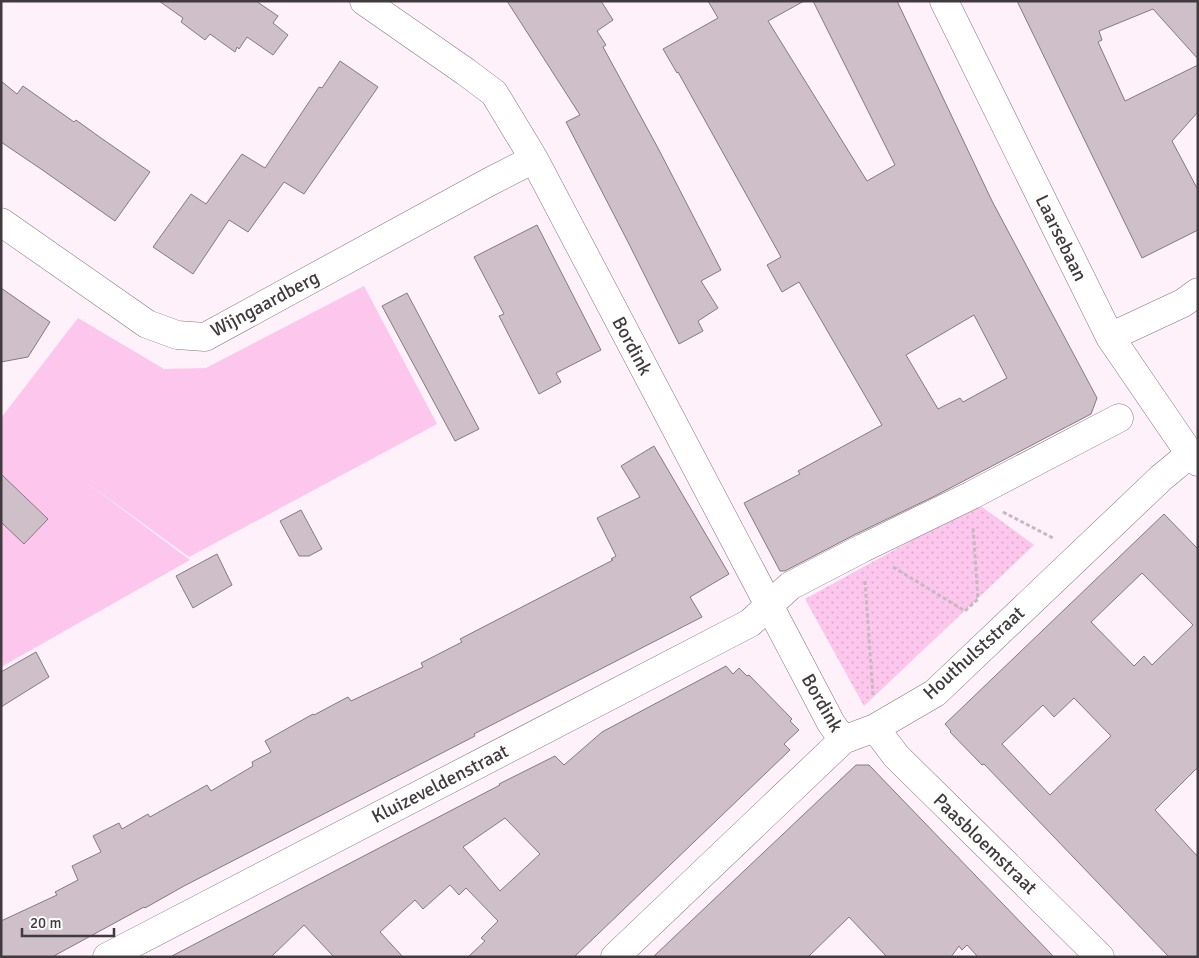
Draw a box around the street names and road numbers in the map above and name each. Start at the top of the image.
street label: Laarsebaan [1030,191,1092,285]
street label: Wijngaardberg [207,265,323,343]
street label: Bordink [607,312,658,380]
street label: Houthulststraat [918,601,1030,705]
street label: Bordink [796,670,848,737]
street label: Kluizeveldenstraat [368,739,513,829]
street label: Paasbloemstraat [928,788,1042,900]

